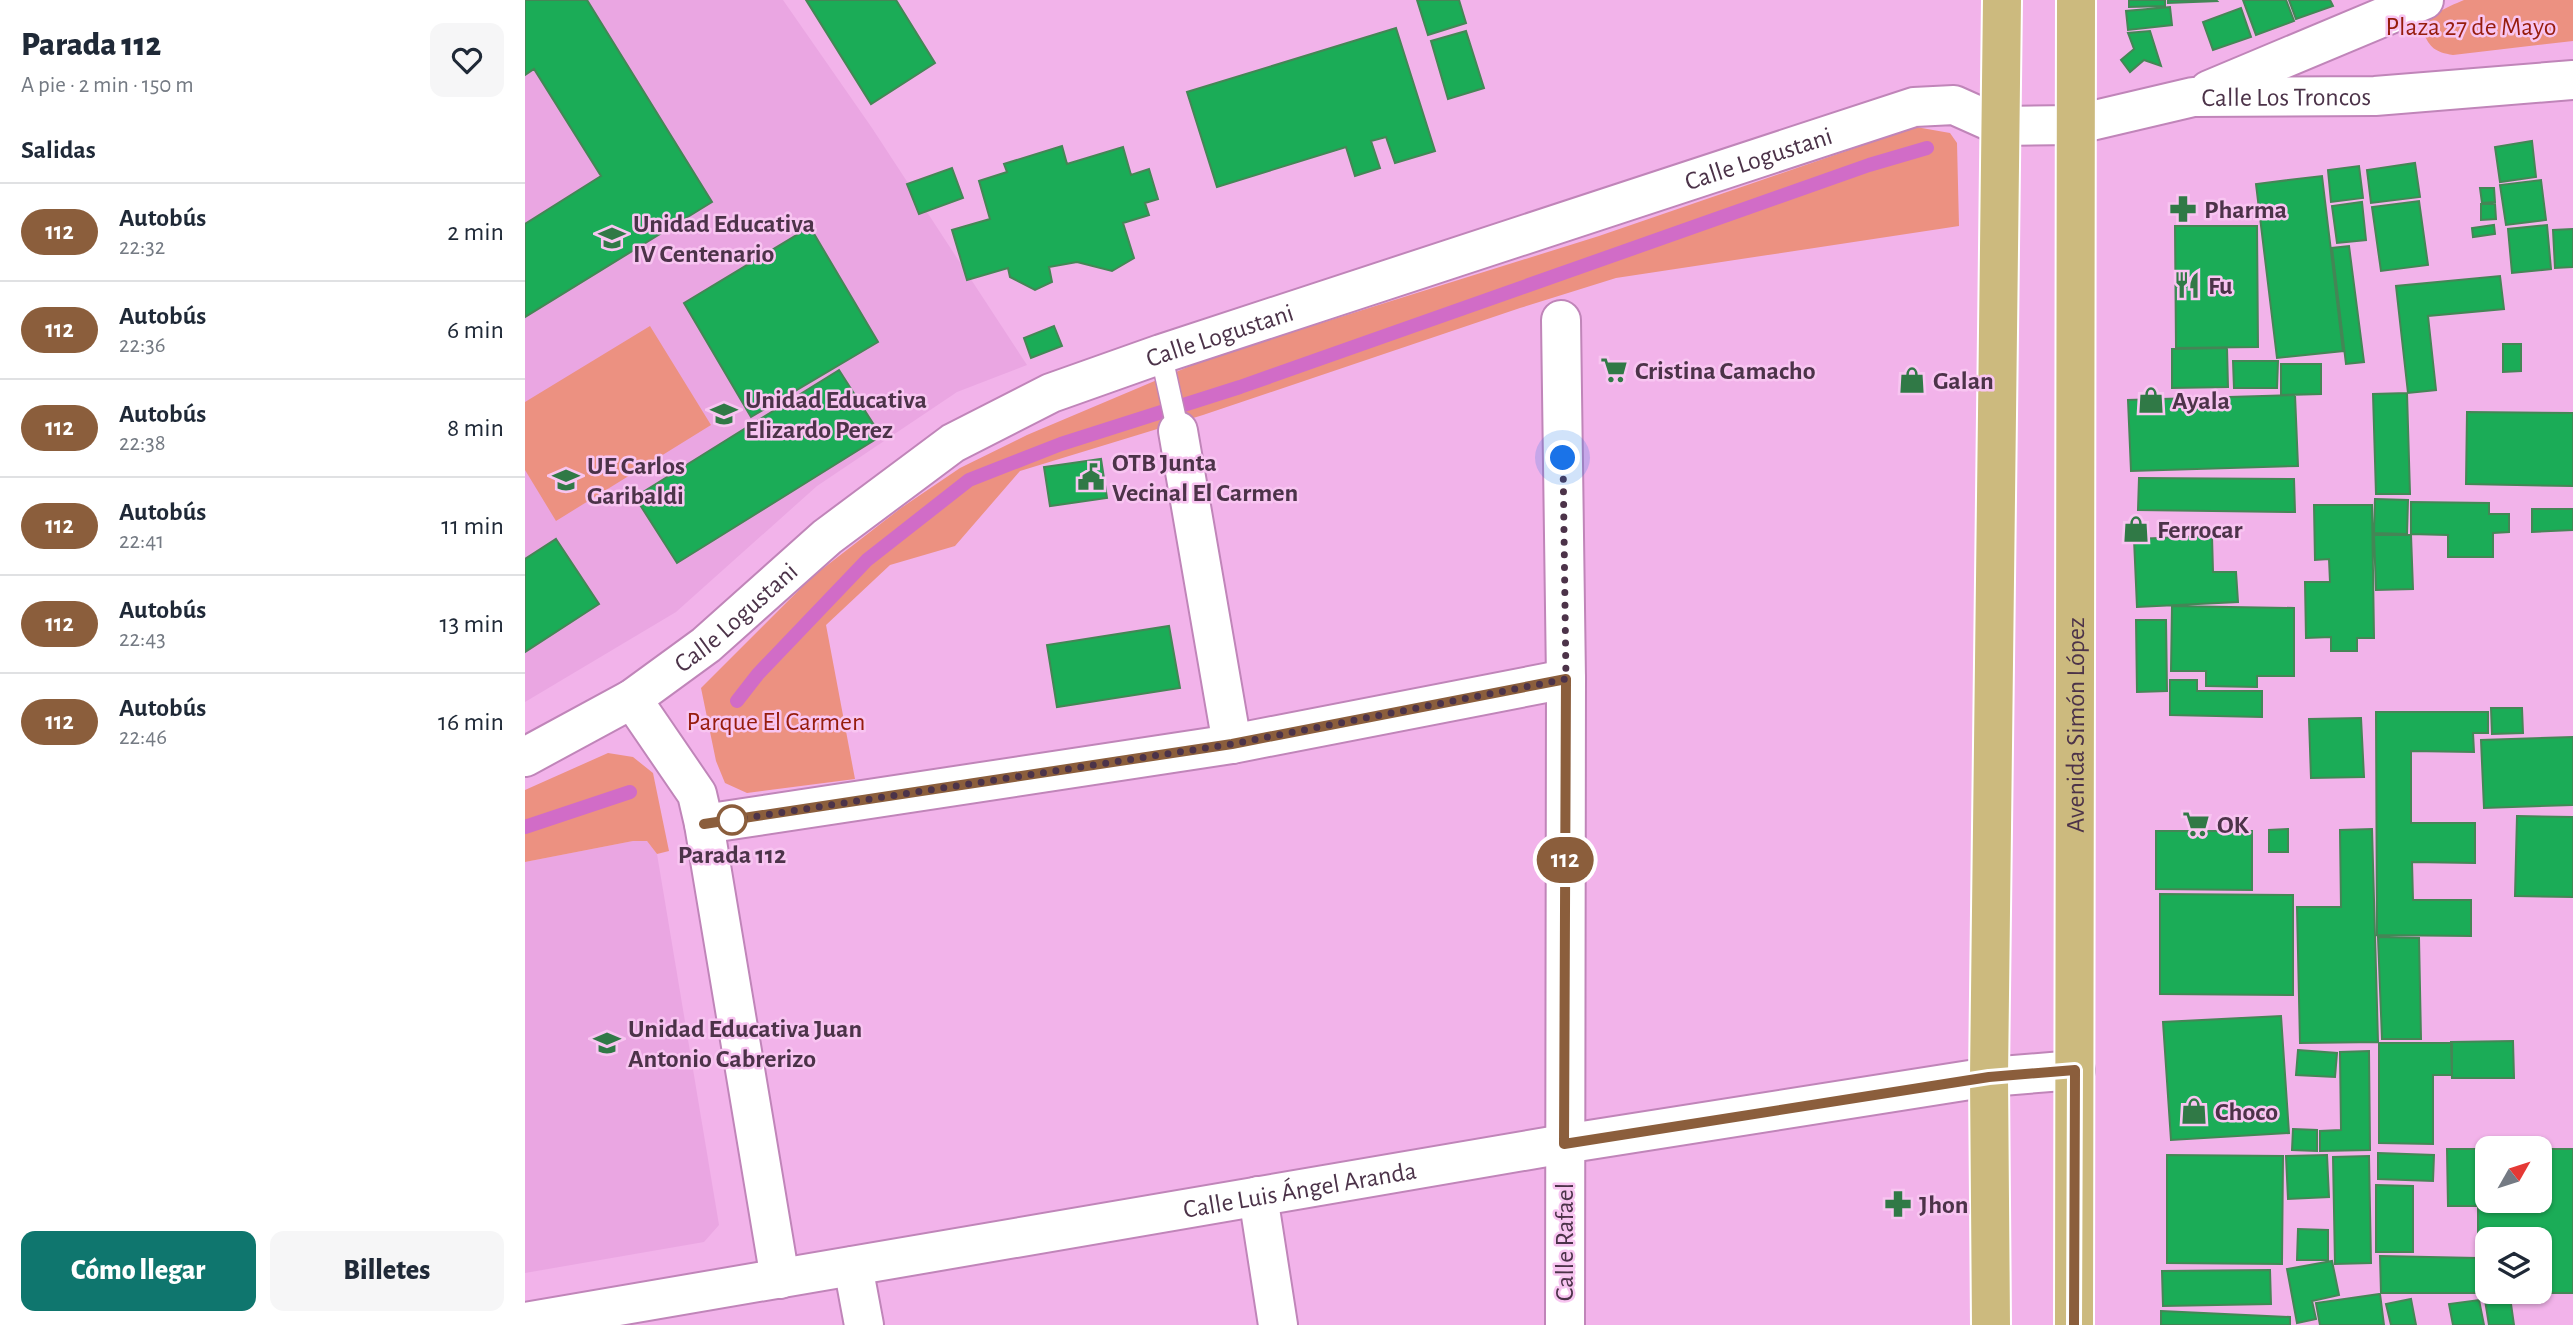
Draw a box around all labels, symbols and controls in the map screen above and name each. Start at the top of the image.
park label: Plaza 27 de Mayo [2385,14,2557,40]
button: heart [430,23,504,97]
text: Parada 112 [21,29,161,62]
text: A pie · 2 min · 150 m [21,74,194,97]
street label: Calle Los Troncos [2201,84,2371,111]
street label: Calle Logustani [1682,123,1835,195]
text: Salidas [21,137,96,163]
pharmacy icon: Pharma [2168,194,2198,224]
place label: Pharma [2204,197,2287,223]
text: Autobús [119,205,206,231]
place label: Unidad Educativa IV Centenario [633,211,815,267]
text: 2 min [447,219,504,245]
text: 112 [45,220,74,244]
school or university icon: Unidad Educativa IV Centenario [597,223,627,253]
text: 22:32 [119,236,165,259]
restaurant icon: Fu [2172,270,2202,300]
place label: Fu [2208,273,2233,299]
street label: Calle Logustani [1143,300,1297,372]
text: Autobús [119,303,206,329]
text: 6 min [447,317,504,343]
text: 112 [45,318,74,342]
text: 22:36 [119,334,165,357]
supermarket icon: Cristina Camacho [1599,355,1629,385]
place label: Cristina Camacho [1635,358,1816,384]
shop icon: Galan [1897,365,1927,395]
place label: Galan [1933,368,1994,394]
shop icon: Ayala [2136,385,2166,415]
place label: Unidad Educativa Elizardo Perez [745,387,927,443]
place label: Ayala [2172,388,2230,414]
school or university icon: Unidad Educativa Elizardo Perez [709,399,739,429]
text: Autobús [119,401,206,427]
text: 8 min [447,415,504,441]
text: 112 [45,416,74,440]
text: 22:38 [119,432,166,455]
your location [1545,440,1580,475]
place label: OTB Junta Vecinal El Carmen [1112,450,1298,506]
place label: UE Carlos Garibaldi [587,453,685,509]
public building icon: OTB Junta Vecinal El Carmen [1076,462,1106,492]
school or university icon: UE Carlos Garibaldi [551,465,581,495]
text: Autobús [119,499,206,525]
text: 11 min [441,513,504,539]
text: 112 [45,514,74,538]
shop icon: Ferrocar [2121,514,2151,544]
place label: Ferrocar [2157,517,2243,543]
text: 22:41 [119,530,164,553]
street label: Calle Logustani [670,558,803,678]
text: Autobús [119,597,206,623]
text: 13 min [440,611,504,637]
text: 112 [45,612,74,636]
street label: Avenida Simón López [2063,617,2089,833]
text: 22:43 [119,628,166,651]
text: Autobús [119,695,206,721]
text: 16 min [438,709,504,735]
park label: Parque El Carmen [687,709,865,735]
text: 112 [45,710,74,734]
text: 22:46 [119,726,167,749]
marker: Parada 112 [717,805,747,835]
supermarket icon: OK [2181,809,2211,839]
place label: OK [2217,812,2250,838]
line badge: 112 [1525,837,1605,883]
place label: Parada 112 [678,842,786,868]
text: 112 [1551,848,1579,872]
place label: Unidad Educativa Juan Antonio Cabrerizo [628,1016,862,1072]
school or university icon: Unidad Educativa Juan Antonio Cabrerizo [592,1028,622,1058]
shop icon: Choco [2179,1096,2209,1126]
place label: Choco [2215,1099,2278,1125]
north arrow [2475,1136,2551,1213]
map controls [2475,1136,2552,1304]
street label: Calle Luis Ángel Aranda [1181,1158,1418,1223]
street label: Calle Rafael [1552,1183,1578,1301]
pharmacy icon: Jhon [1883,1189,1913,1219]
place label: Jhon [1919,1192,1968,1218]
button: layers [2475,1227,2552,1304]
button: Cómo llegar [21,1231,256,1311]
button: Billetes [270,1231,504,1311]

